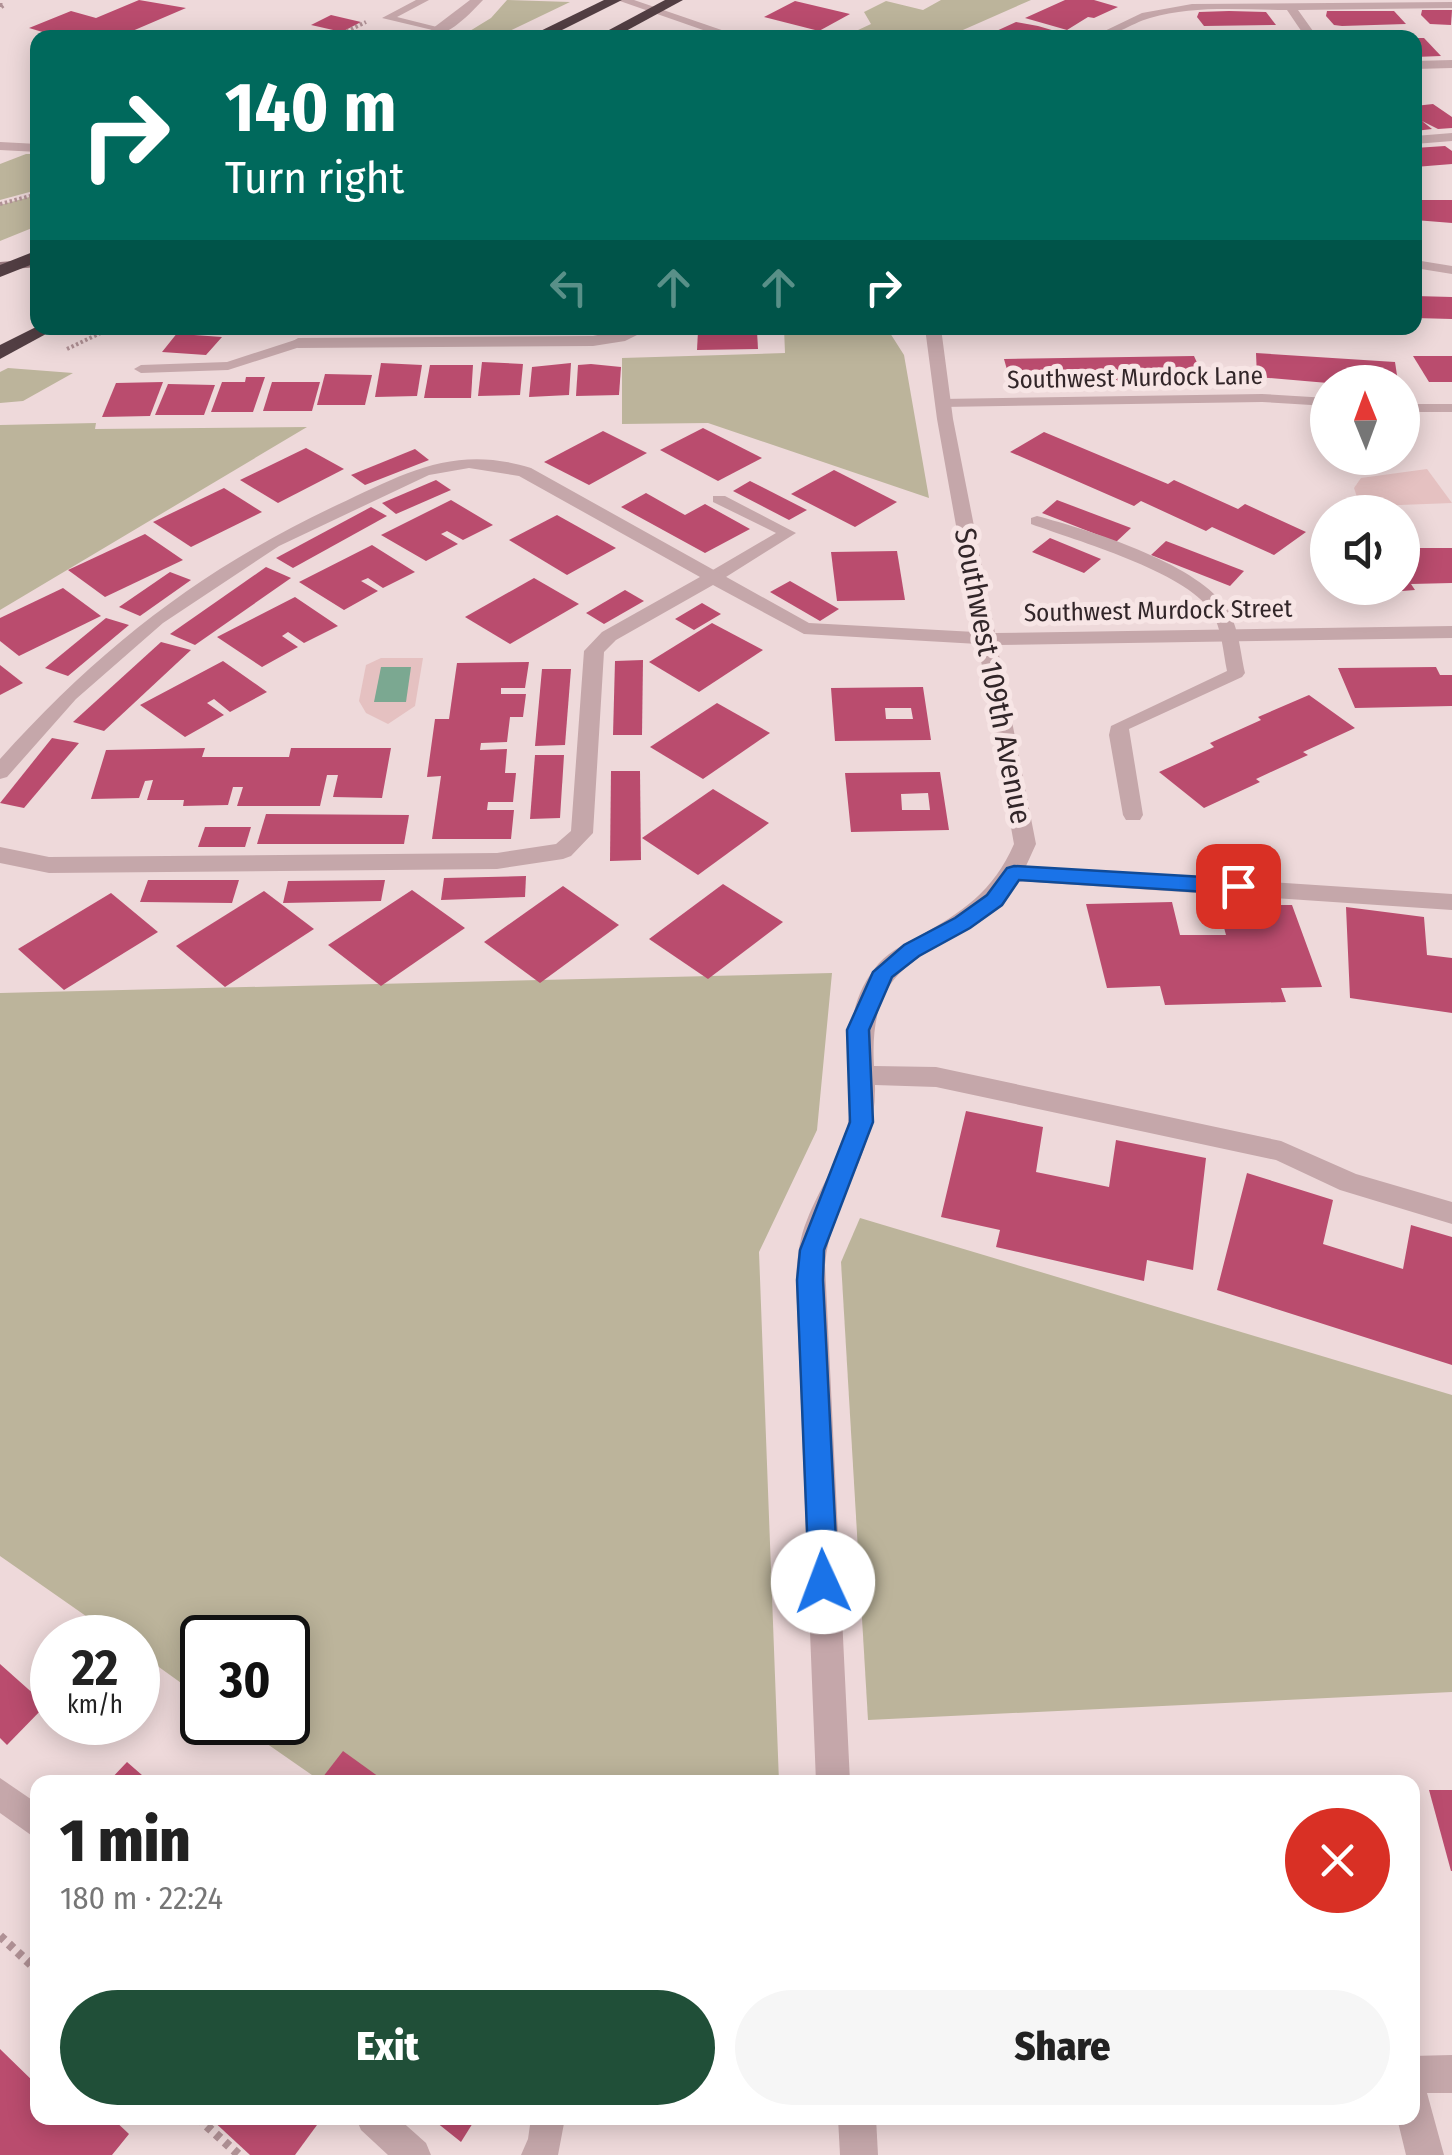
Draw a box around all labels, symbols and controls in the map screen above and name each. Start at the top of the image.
text: 140 m [225,66,397,150]
icon: right [60,70,190,200]
text: Turn right [225,151,404,205]
icon: left [541,260,596,315]
icon: ahead [646,260,701,315]
icon: ahead [751,260,806,315]
icon: right [856,260,911,315]
street label: Southwest Murdock Lane [1007,361,1263,395]
north arrow [1310,365,1420,475]
map controls [1310,365,1420,605]
button: sound [1310,495,1420,605]
street label: Southwest 109th Avenue [947,525,1039,827]
street label: Southwest Murdock Street [1023,594,1293,628]
pin [1196,844,1281,929]
icon: arrive [1211,859,1266,914]
position arrow [771,1530,875,1634]
speed limit sign: 30 [180,1615,310,1745]
text: 22 [72,1638,118,1698]
text: km/h [67,1690,123,1720]
text: 1 min [60,1805,191,1877]
button: close [1285,1808,1390,1913]
text: 180 m · 22:24 [60,1879,223,1917]
button: Exit [60,1990,715,2105]
button: Share [735,1990,1390,2105]

